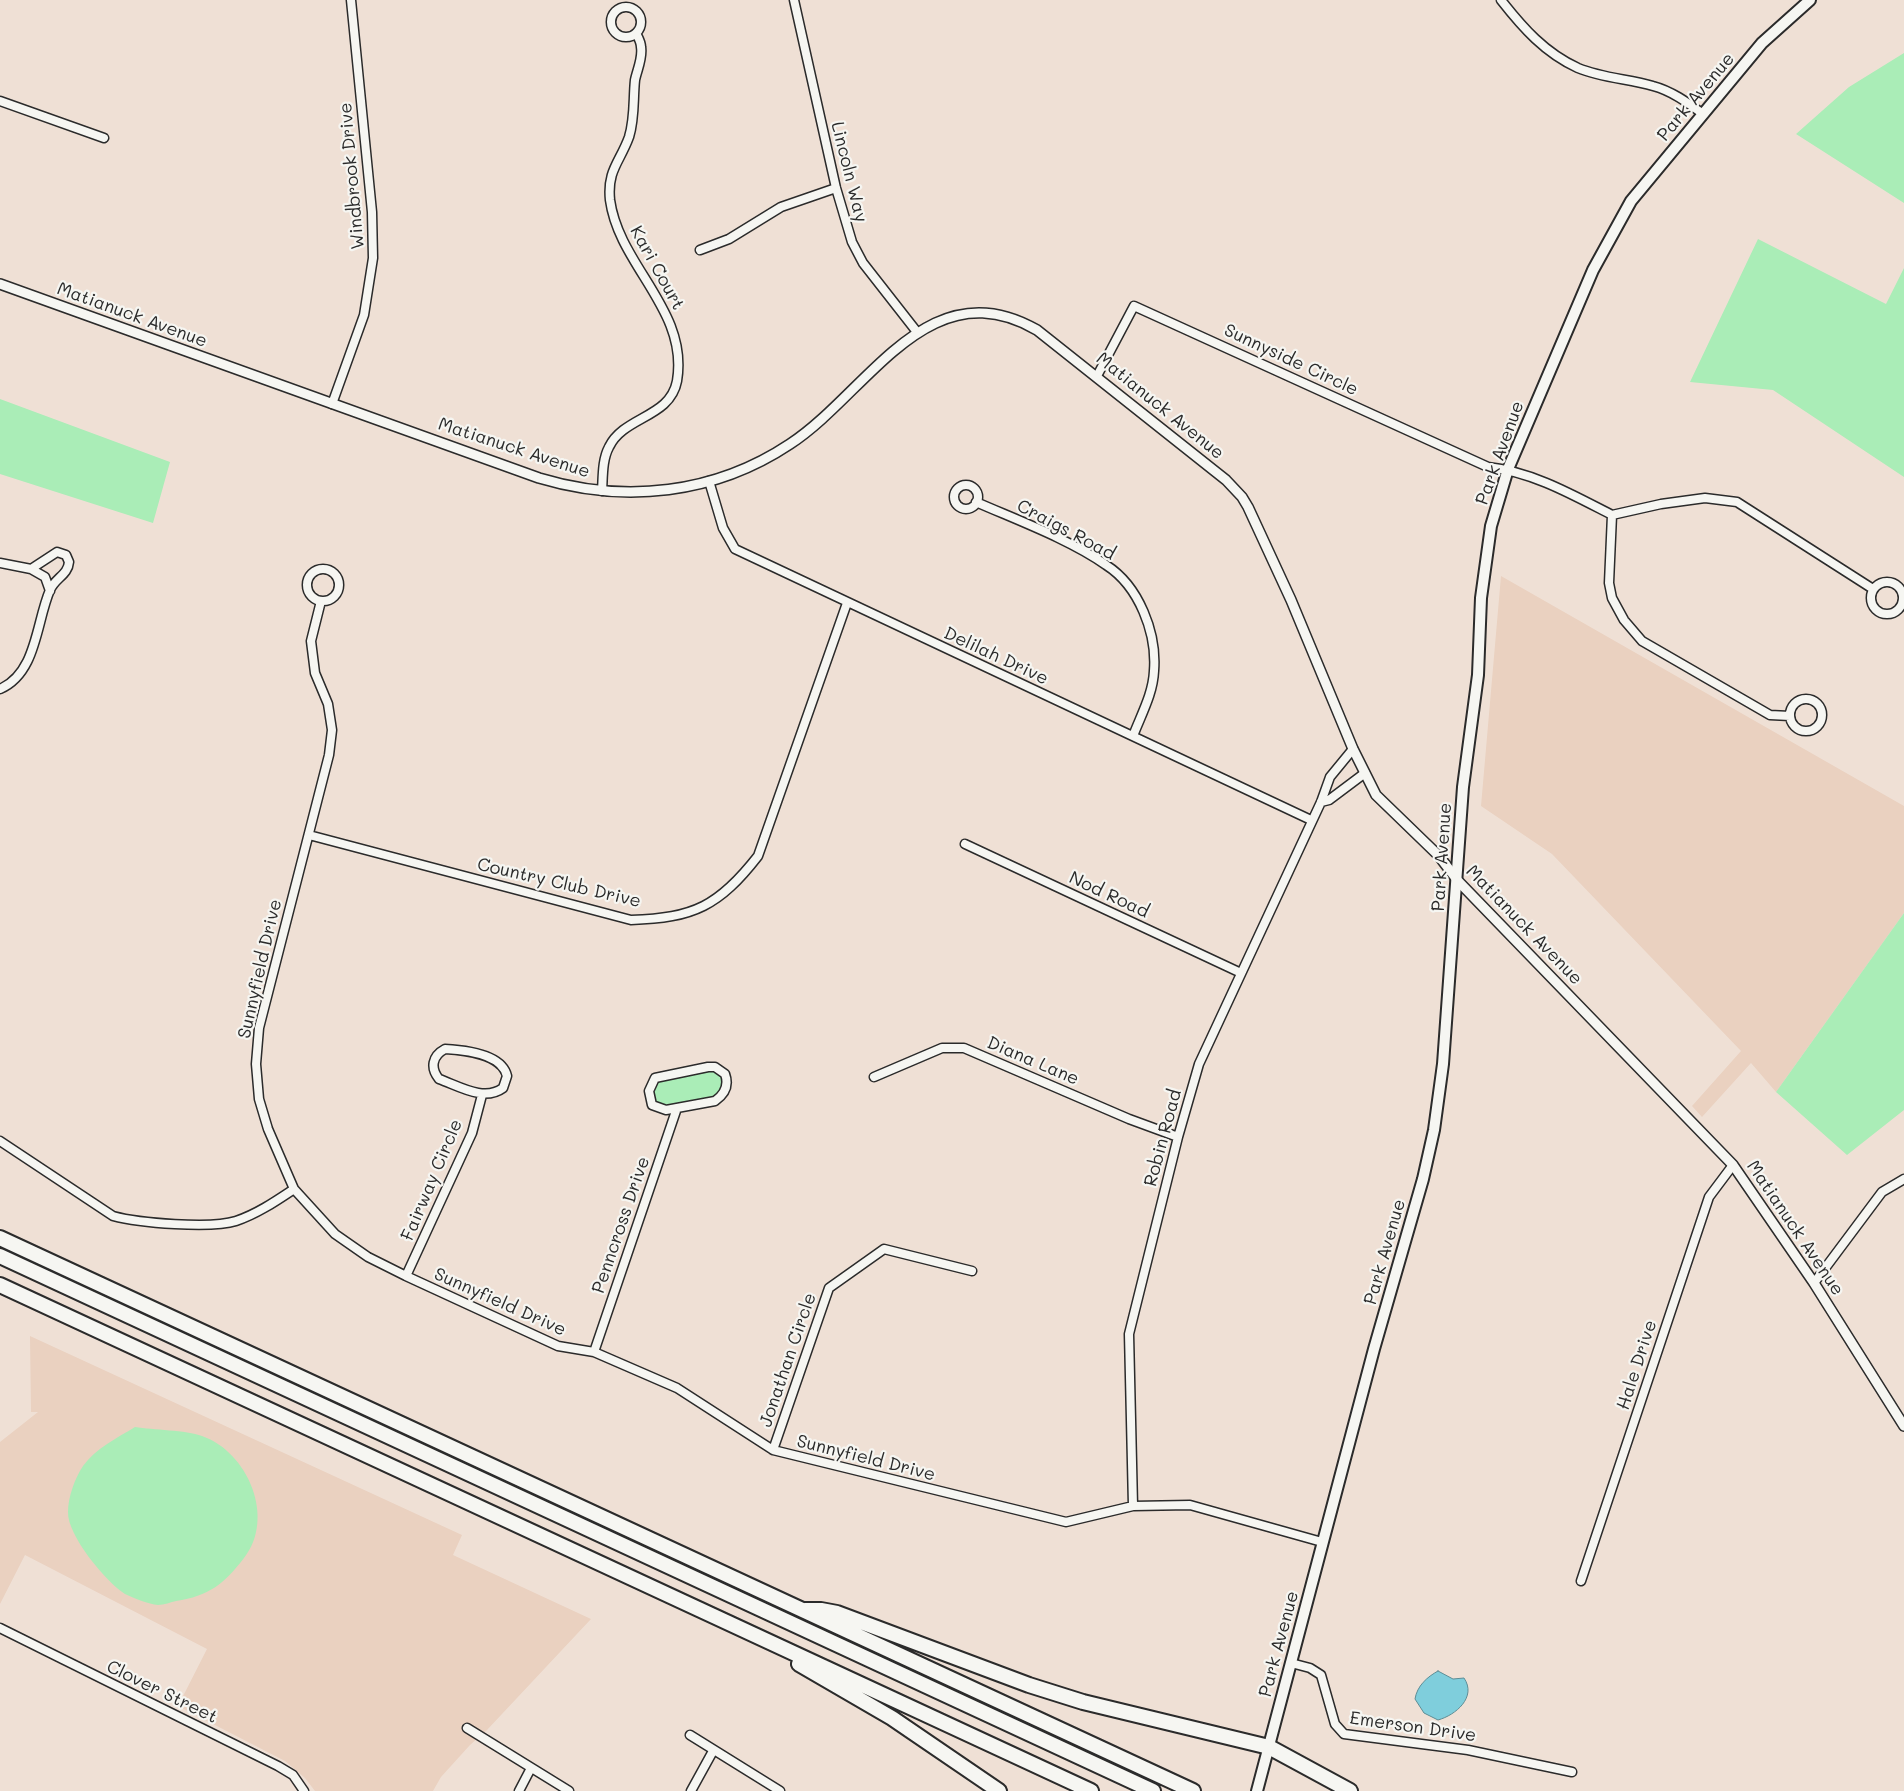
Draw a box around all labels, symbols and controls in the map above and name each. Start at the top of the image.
street label: Park Avenue [1653,48,1739,146]
street label: Windbrook Drive [335,102,369,250]
street label: Lincoln Way [826,119,872,225]
street label: Kari Court [625,222,689,314]
street label: Matianuck Avenue [54,278,210,352]
street label: Sunnyside Circle [1220,319,1362,401]
street label: Matianuck Avenue [1092,348,1228,464]
street label: Park Avenue [1471,398,1529,508]
street label: Matianuck Avenue [435,413,593,483]
street label: Craigs Road [1013,495,1119,565]
street label: Delilah Drive [940,622,1052,690]
street label: Park Avenue [1427,802,1457,912]
street label: Country Club Drive [475,854,643,912]
street label: Matianuck Avenue [1461,861,1587,989]
street label: Nod Road [1065,867,1153,923]
street label: Sunnyfield Drive [233,897,287,1041]
street label: Diana Lane [984,1032,1082,1090]
street label: Robin Road [1140,1087,1186,1189]
street label: Fairway Circle [397,1116,467,1244]
street label: Penncross Drive [587,1154,655,1296]
street label: Matianuck Avenue [1742,1156,1848,1300]
street label: Park Avenue [1360,1197,1410,1307]
street label: Sunnyfield Drive [431,1263,569,1341]
street label: Jonathan Circle [755,1290,821,1430]
street label: Hale Drive [1612,1317,1662,1413]
street label: Sunnyfield Drive [794,1430,938,1486]
street label: Park Avenue [1254,1589,1304,1699]
street label: Clover Street [103,1656,221,1728]
street label: Emerson Drive [1348,1707,1478,1747]

